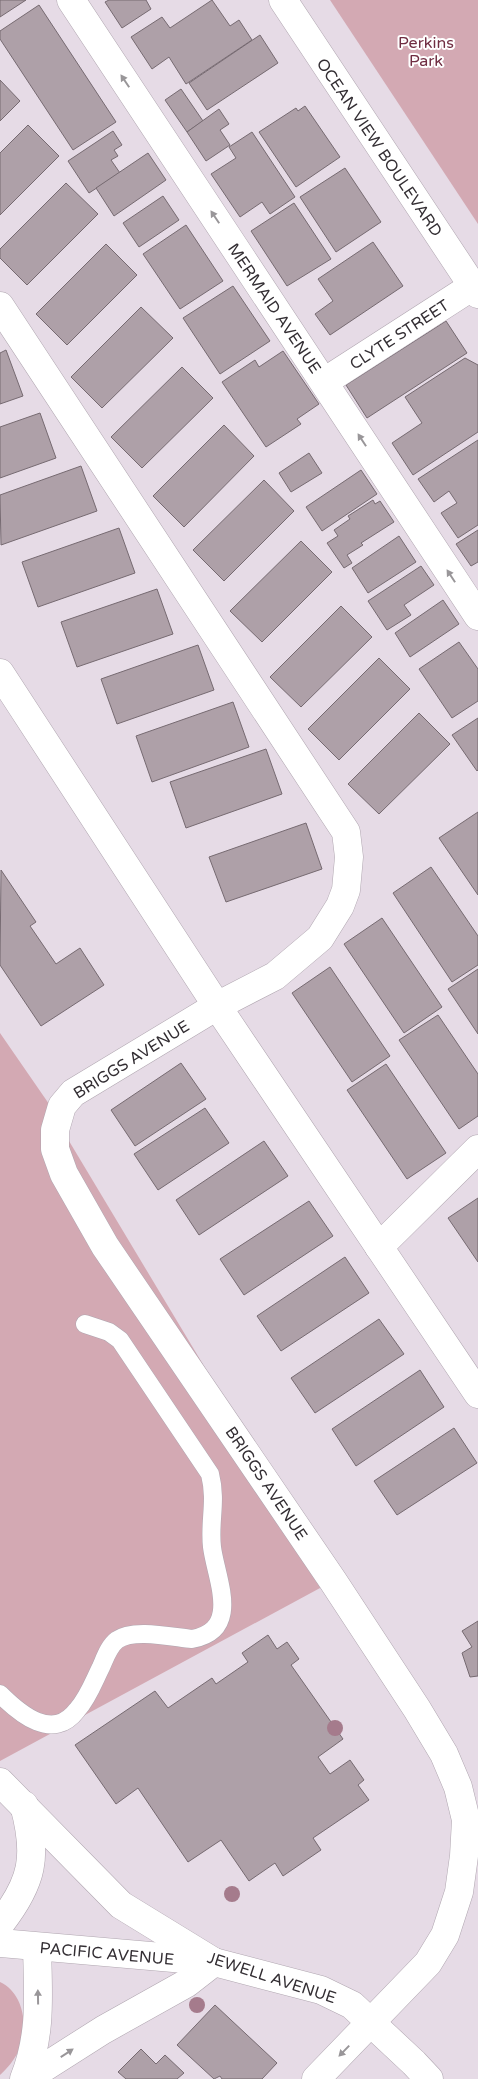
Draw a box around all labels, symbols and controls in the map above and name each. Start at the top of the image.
park label: Perkins Park [398,33,454,71]
street label: OCEAN VIEW BOULEVARD [312,55,446,241]
one-way arrow [120,75,129,88]
one-way arrow [210,210,219,223]
street label: MERMAID AVENUE [223,240,325,378]
street label: CLYTE STREET [346,295,453,374]
one-way arrow [357,433,367,447]
one-way arrow [446,569,456,582]
street label: BRIGGS AVENUE [70,1016,193,1104]
street label: BRIGGS AVENUE [221,1423,312,1544]
street label: PACIFIC AVENUE [39,1938,175,1970]
street label: JEWELL AVENUE [205,1948,339,2008]
one-way arrow [34,1989,42,2005]
one-way arrow [338,2044,350,2056]
one-way arrow [61,2048,74,2057]

